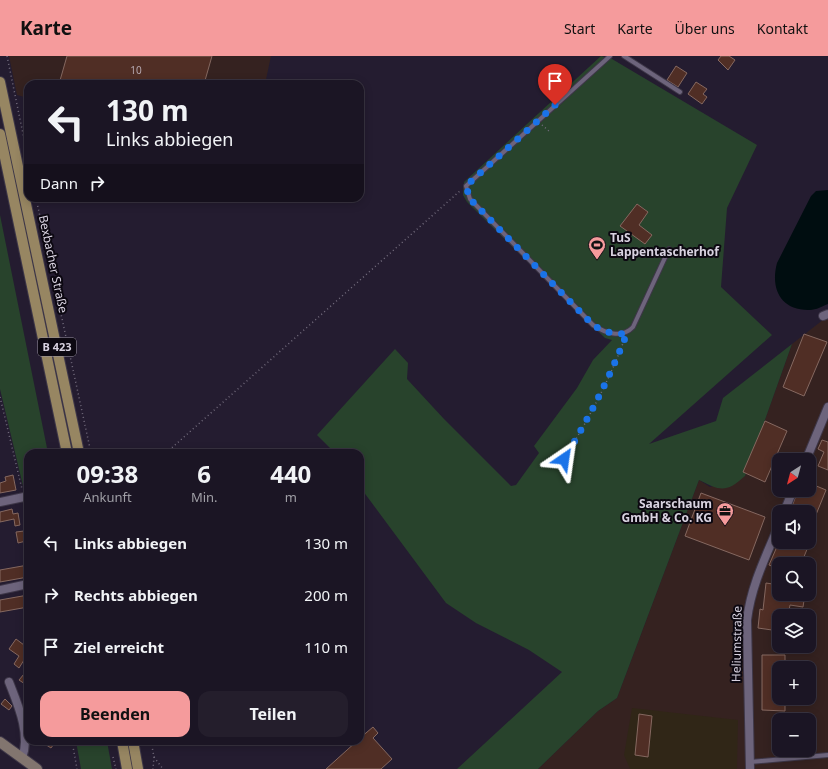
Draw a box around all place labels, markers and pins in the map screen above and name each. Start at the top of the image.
pin [538,64,572,105]
place label: TuS Lappentascherhof [610,229,720,260]
sports icon: TuS Lappentascherhof [587,235,607,260]
place label: Saarschaum GmbH & Co. KG [621,495,712,526]
office icon: Saarschaum GmbH & Co. KG [715,501,735,526]

